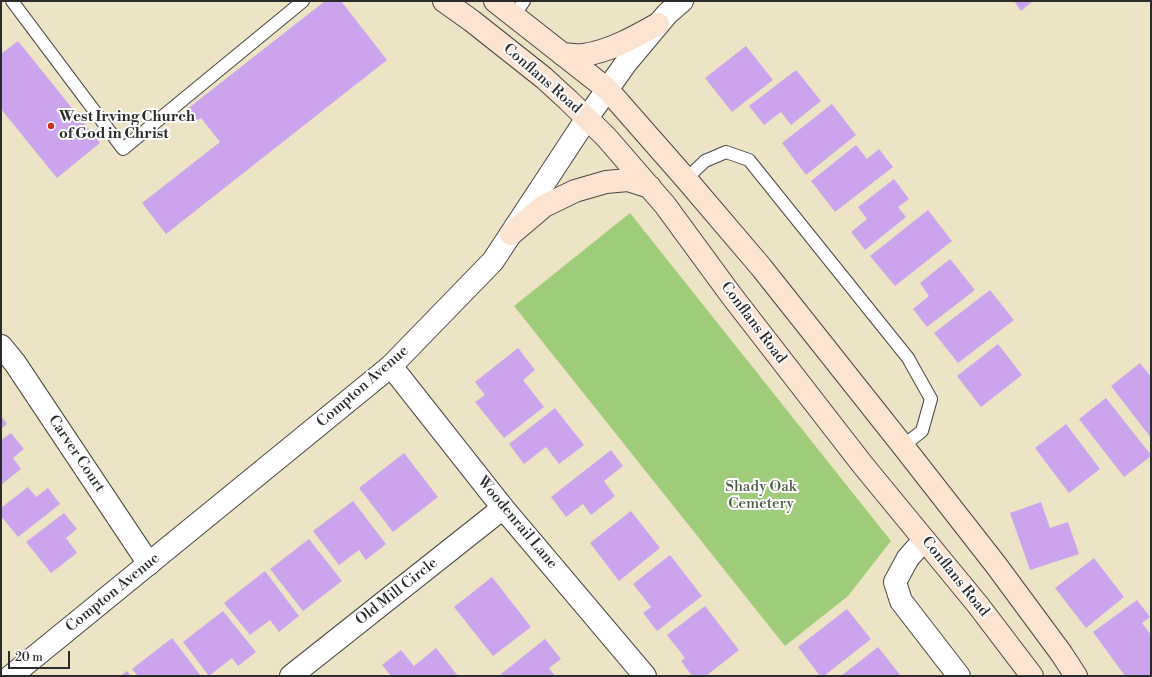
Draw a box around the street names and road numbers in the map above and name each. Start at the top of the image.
street label: Conflans Road [499,40,585,118]
street label: Conflans Road [716,279,790,367]
street label: Compton Avenue [314,342,412,432]
street label: Carver Court [44,412,108,496]
street label: Woodenrail Lane [473,473,561,573]
street label: Conflans Road [917,533,993,621]
street label: Compton Avenue [62,550,164,636]
street label: Old Mill Circle [352,554,442,630]

